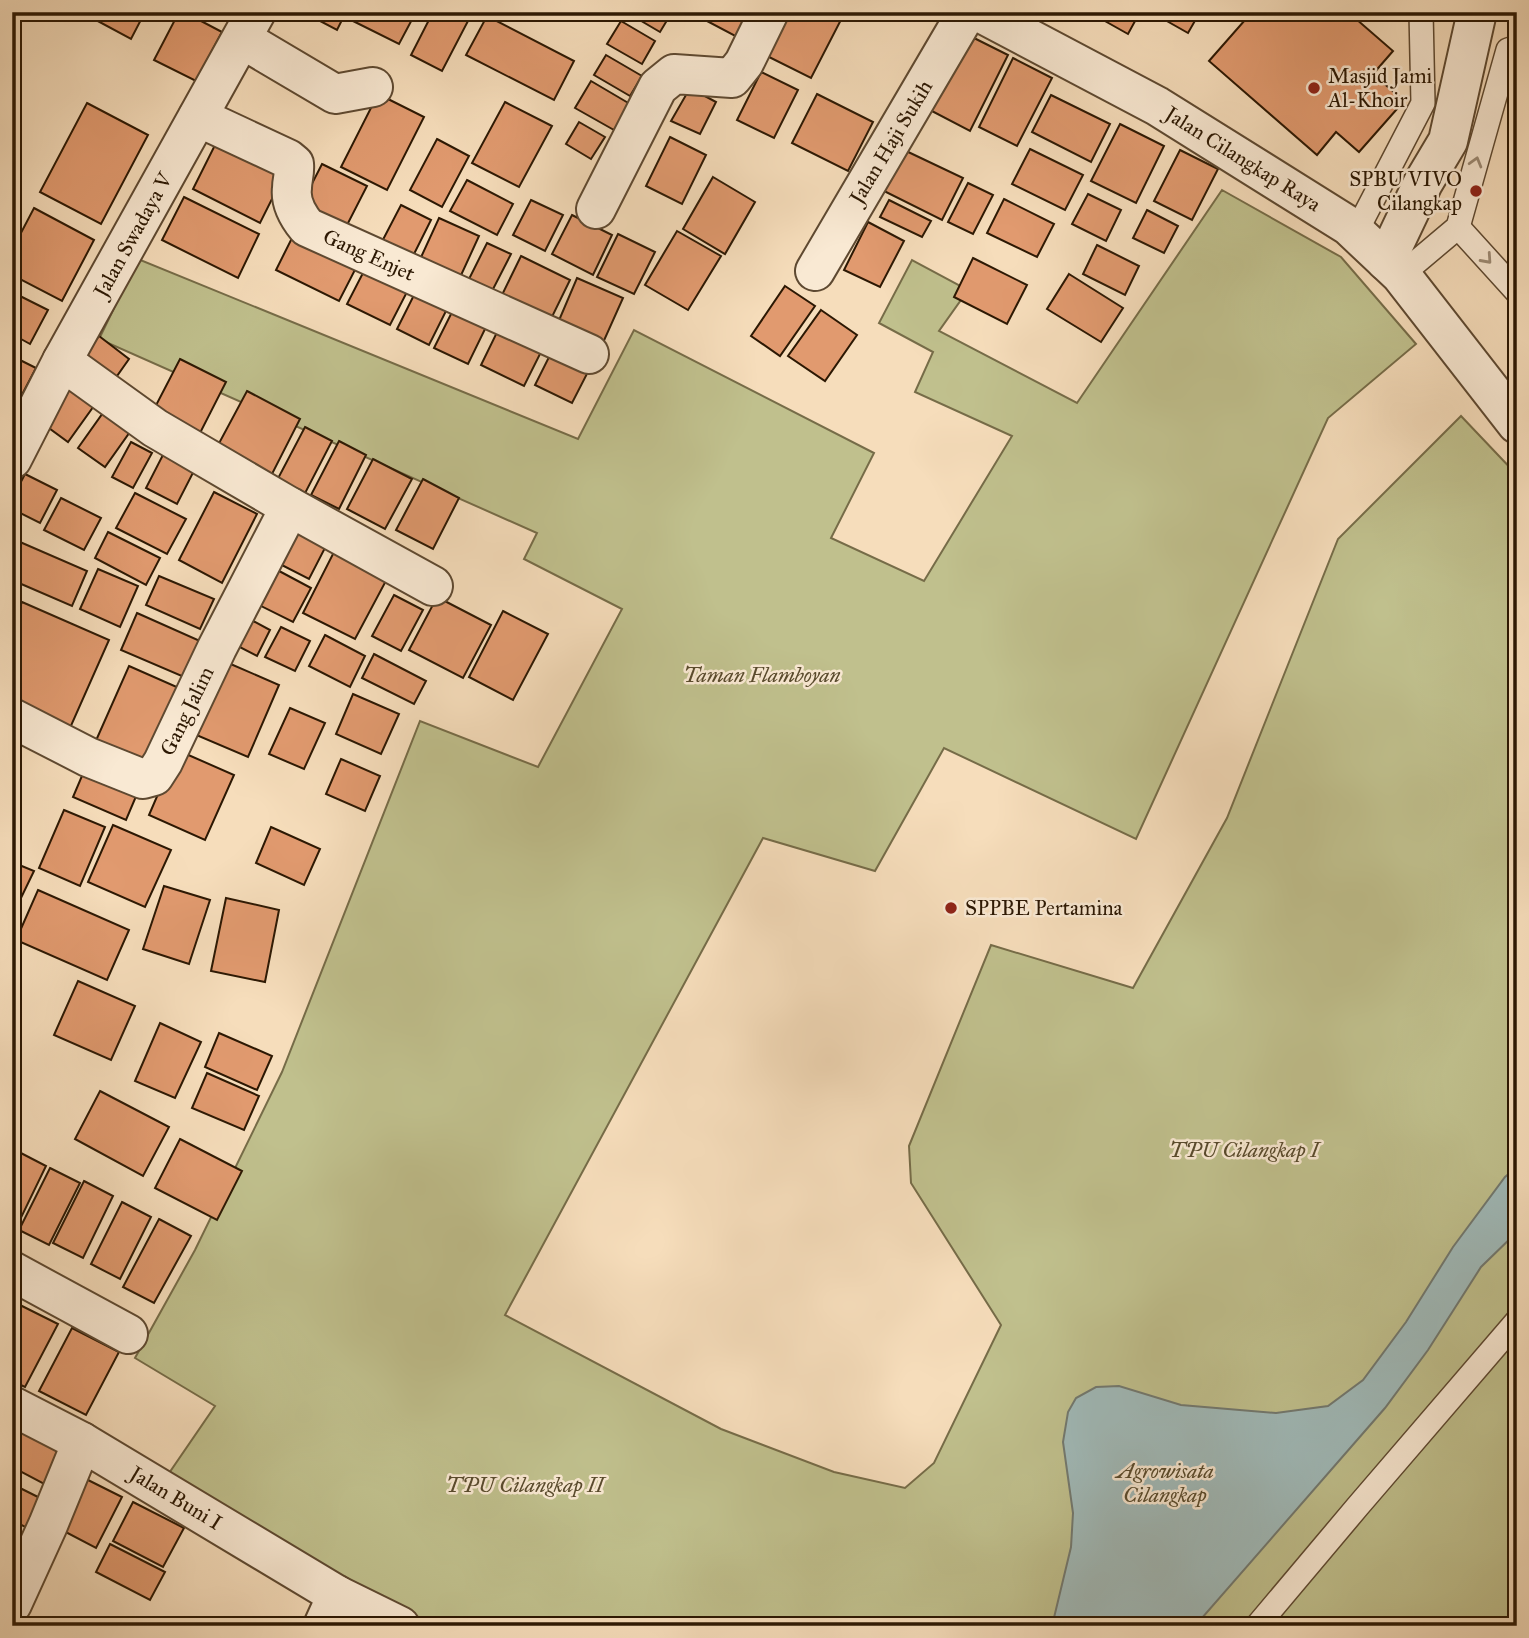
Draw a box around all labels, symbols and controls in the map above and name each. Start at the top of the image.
place label: Masjid Jami Al-Khoir [1327,63,1433,113]
street label: Jalan Haji Sukih [843,75,938,210]
marker: Masjid Jami Al-Khoir [1306,80,1322,96]
street label: Jalan Cilangkap Raya [1159,100,1326,217]
one-way arrow [1468,156,1482,168]
place label: SPBU VIVO Cilangkap [1349,166,1462,216]
street label: Jalan Swadaya V [87,167,179,304]
marker: SPBU VIVO Cilangkap [1468,183,1484,199]
street label: Gang Enjet [319,223,419,287]
one-way arrow [1479,251,1491,264]
street label: Gang Jalim [154,662,220,760]
park label: Taman Flamboyan [684,662,841,688]
place label: SPPBE Pertamina [965,895,1123,921]
marker: SPPBE Pertamina [943,900,959,916]
park label: TPU Cilangkap I [1169,1137,1322,1163]
park label: Agrowisata Cilangkap [1114,1458,1214,1508]
street label: Jalan Buni I [123,1459,227,1536]
park label: TPU Cilangkap II [446,1472,608,1498]

